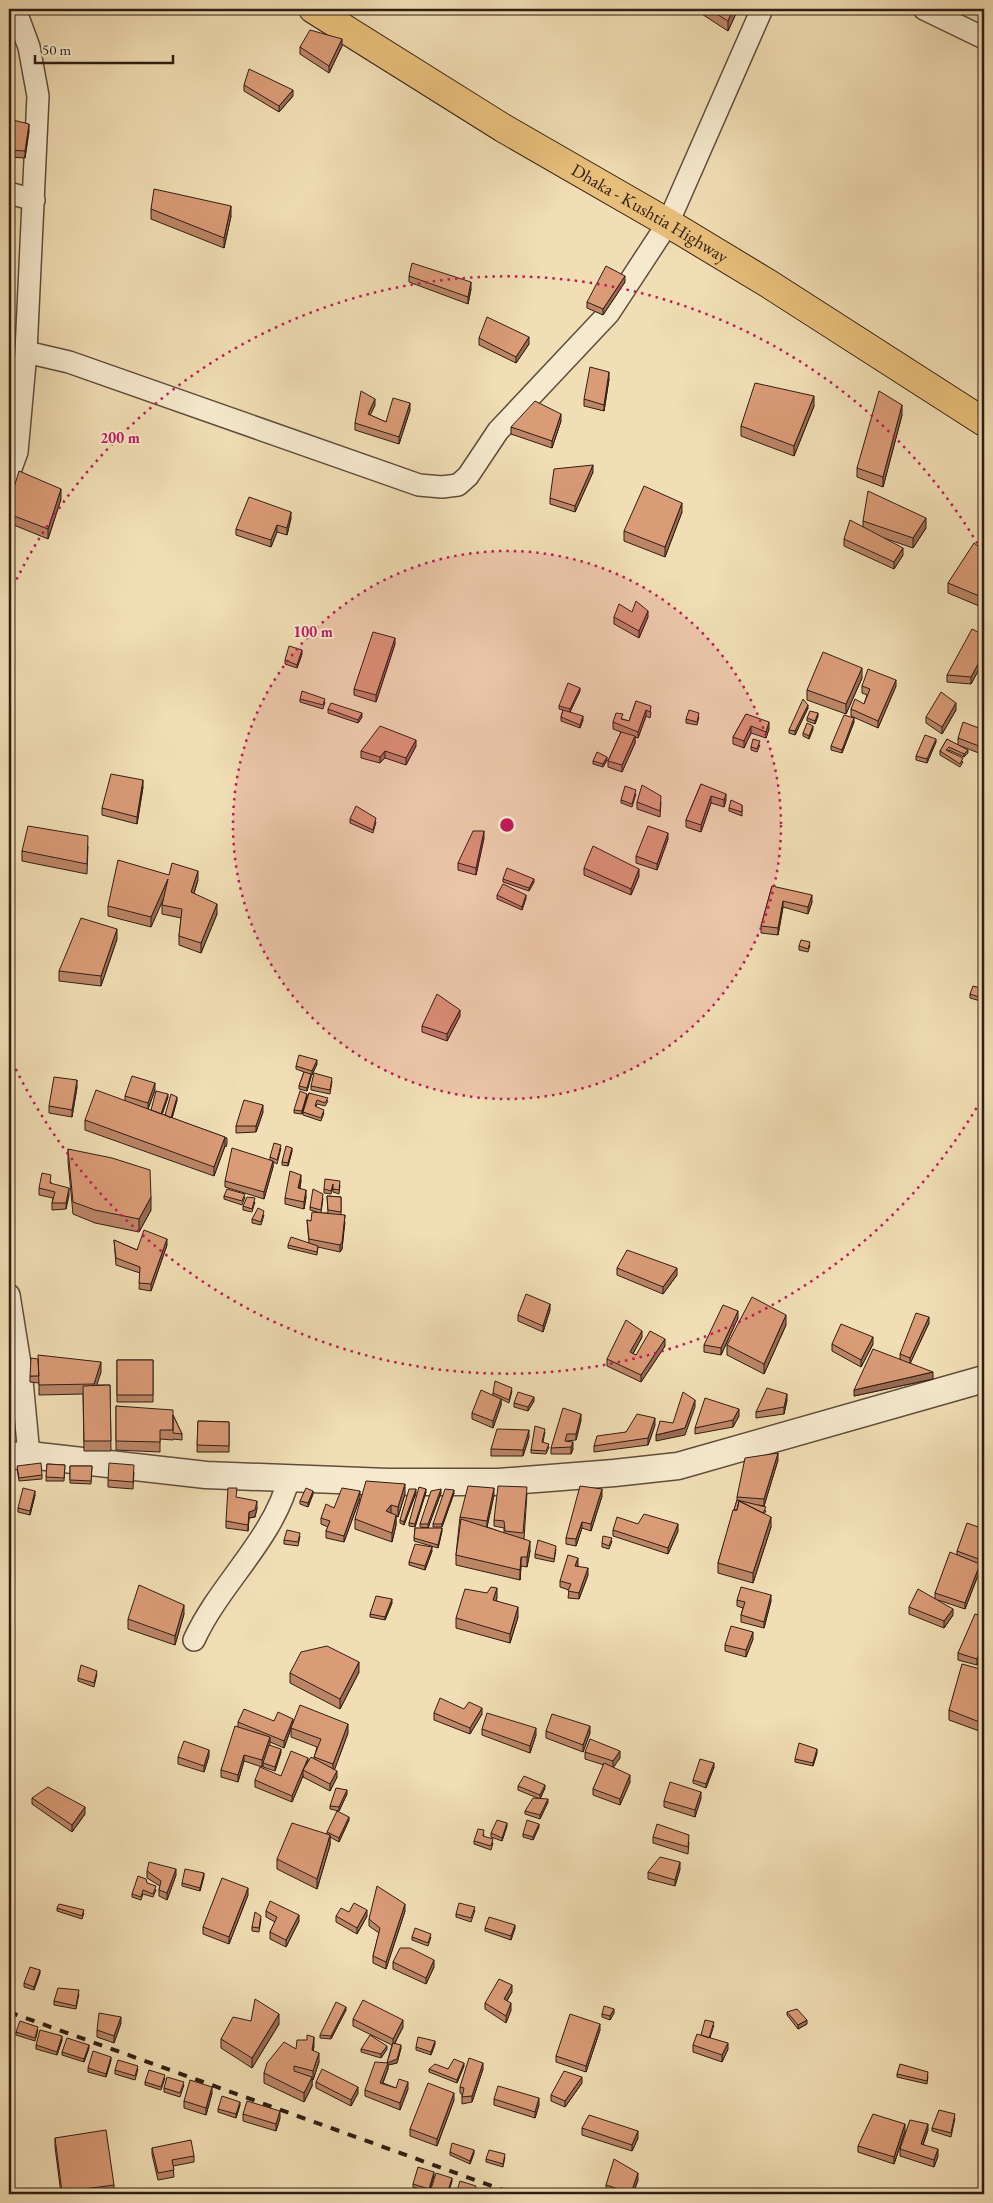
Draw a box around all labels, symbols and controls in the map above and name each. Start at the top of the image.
scale bar [35,32,172,64]
text: 50 m [42,40,71,59]
street label: Dhaka - Kushtia Highway [567,158,733,268]
text: 200 m [100,428,140,447]
text: 100 m [293,622,333,641]
centre of rings [498,816,516,834]

